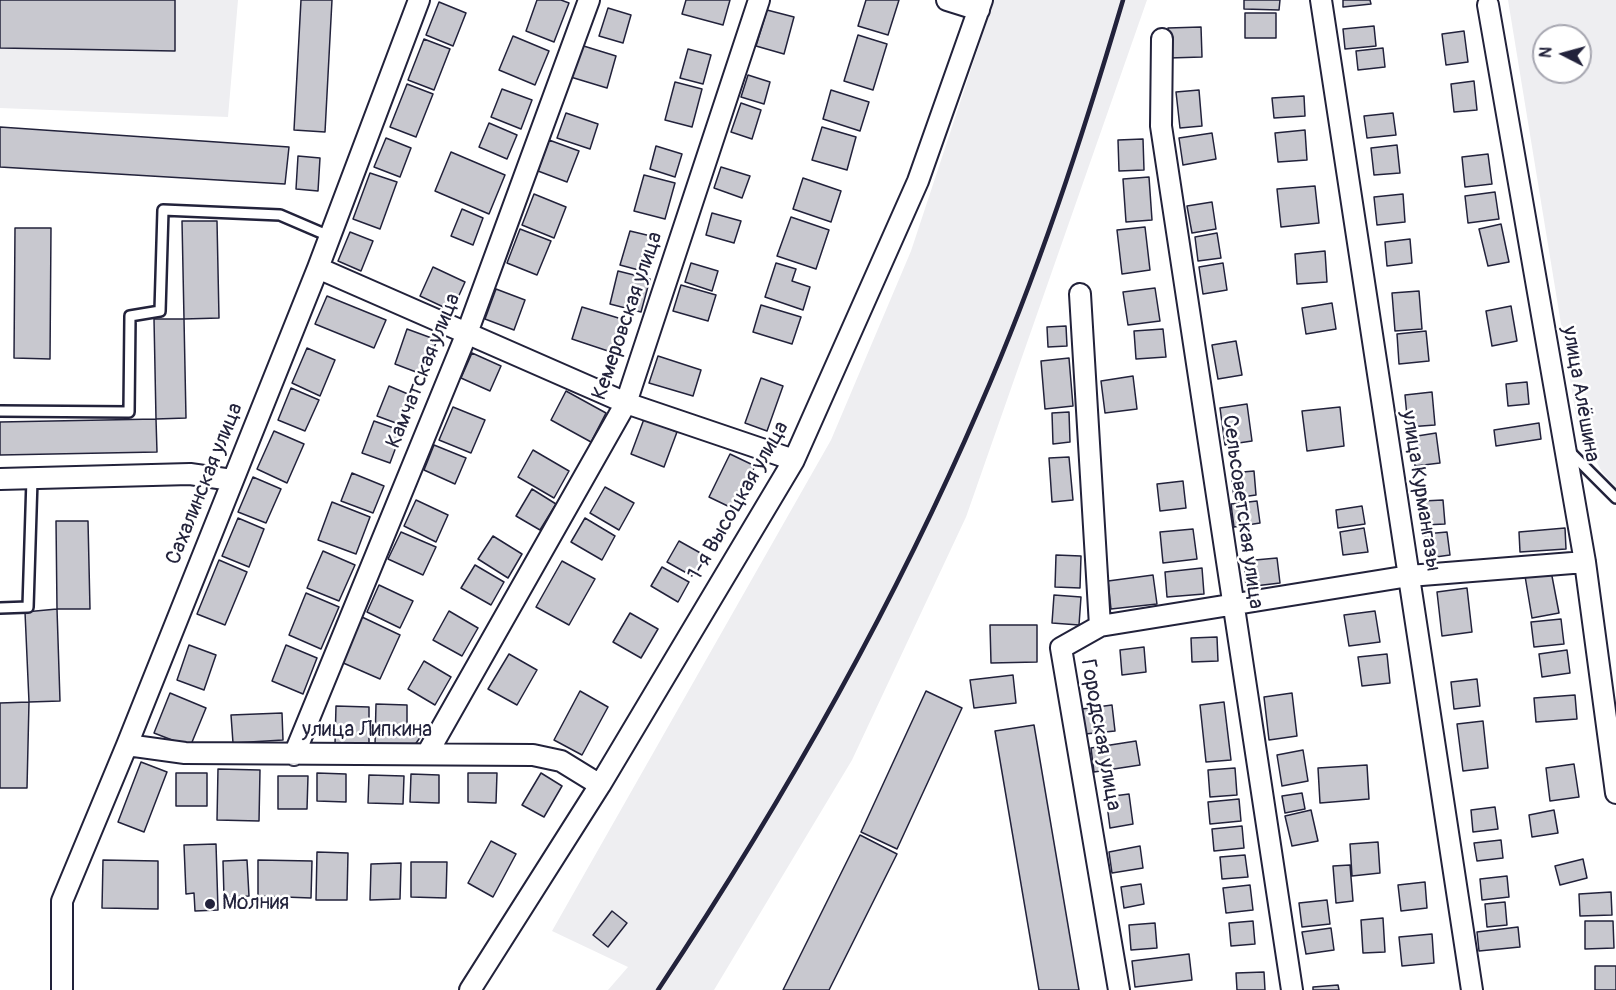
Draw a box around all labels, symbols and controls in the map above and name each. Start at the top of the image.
north arrow [1532,24,1592,84]
text: N [1536,46,1557,59]
street label: Кемеровская улица [587,229,669,403]
street label: Камчатская улица [381,290,467,452]
street label: улица Алёшина [1556,324,1604,464]
street label: Сахалинская улица [161,400,249,568]
street label: улица Курмангазы [1395,409,1445,573]
street label: Сельсоветская улица [1216,414,1268,610]
street label: 1-я Высоцкая улица [683,417,795,585]
street label: Городская улица [1074,657,1126,813]
street label: улица Липкина [302,718,432,744]
place label: Молния [222,891,289,917]
marker: Молния [203,897,217,911]

